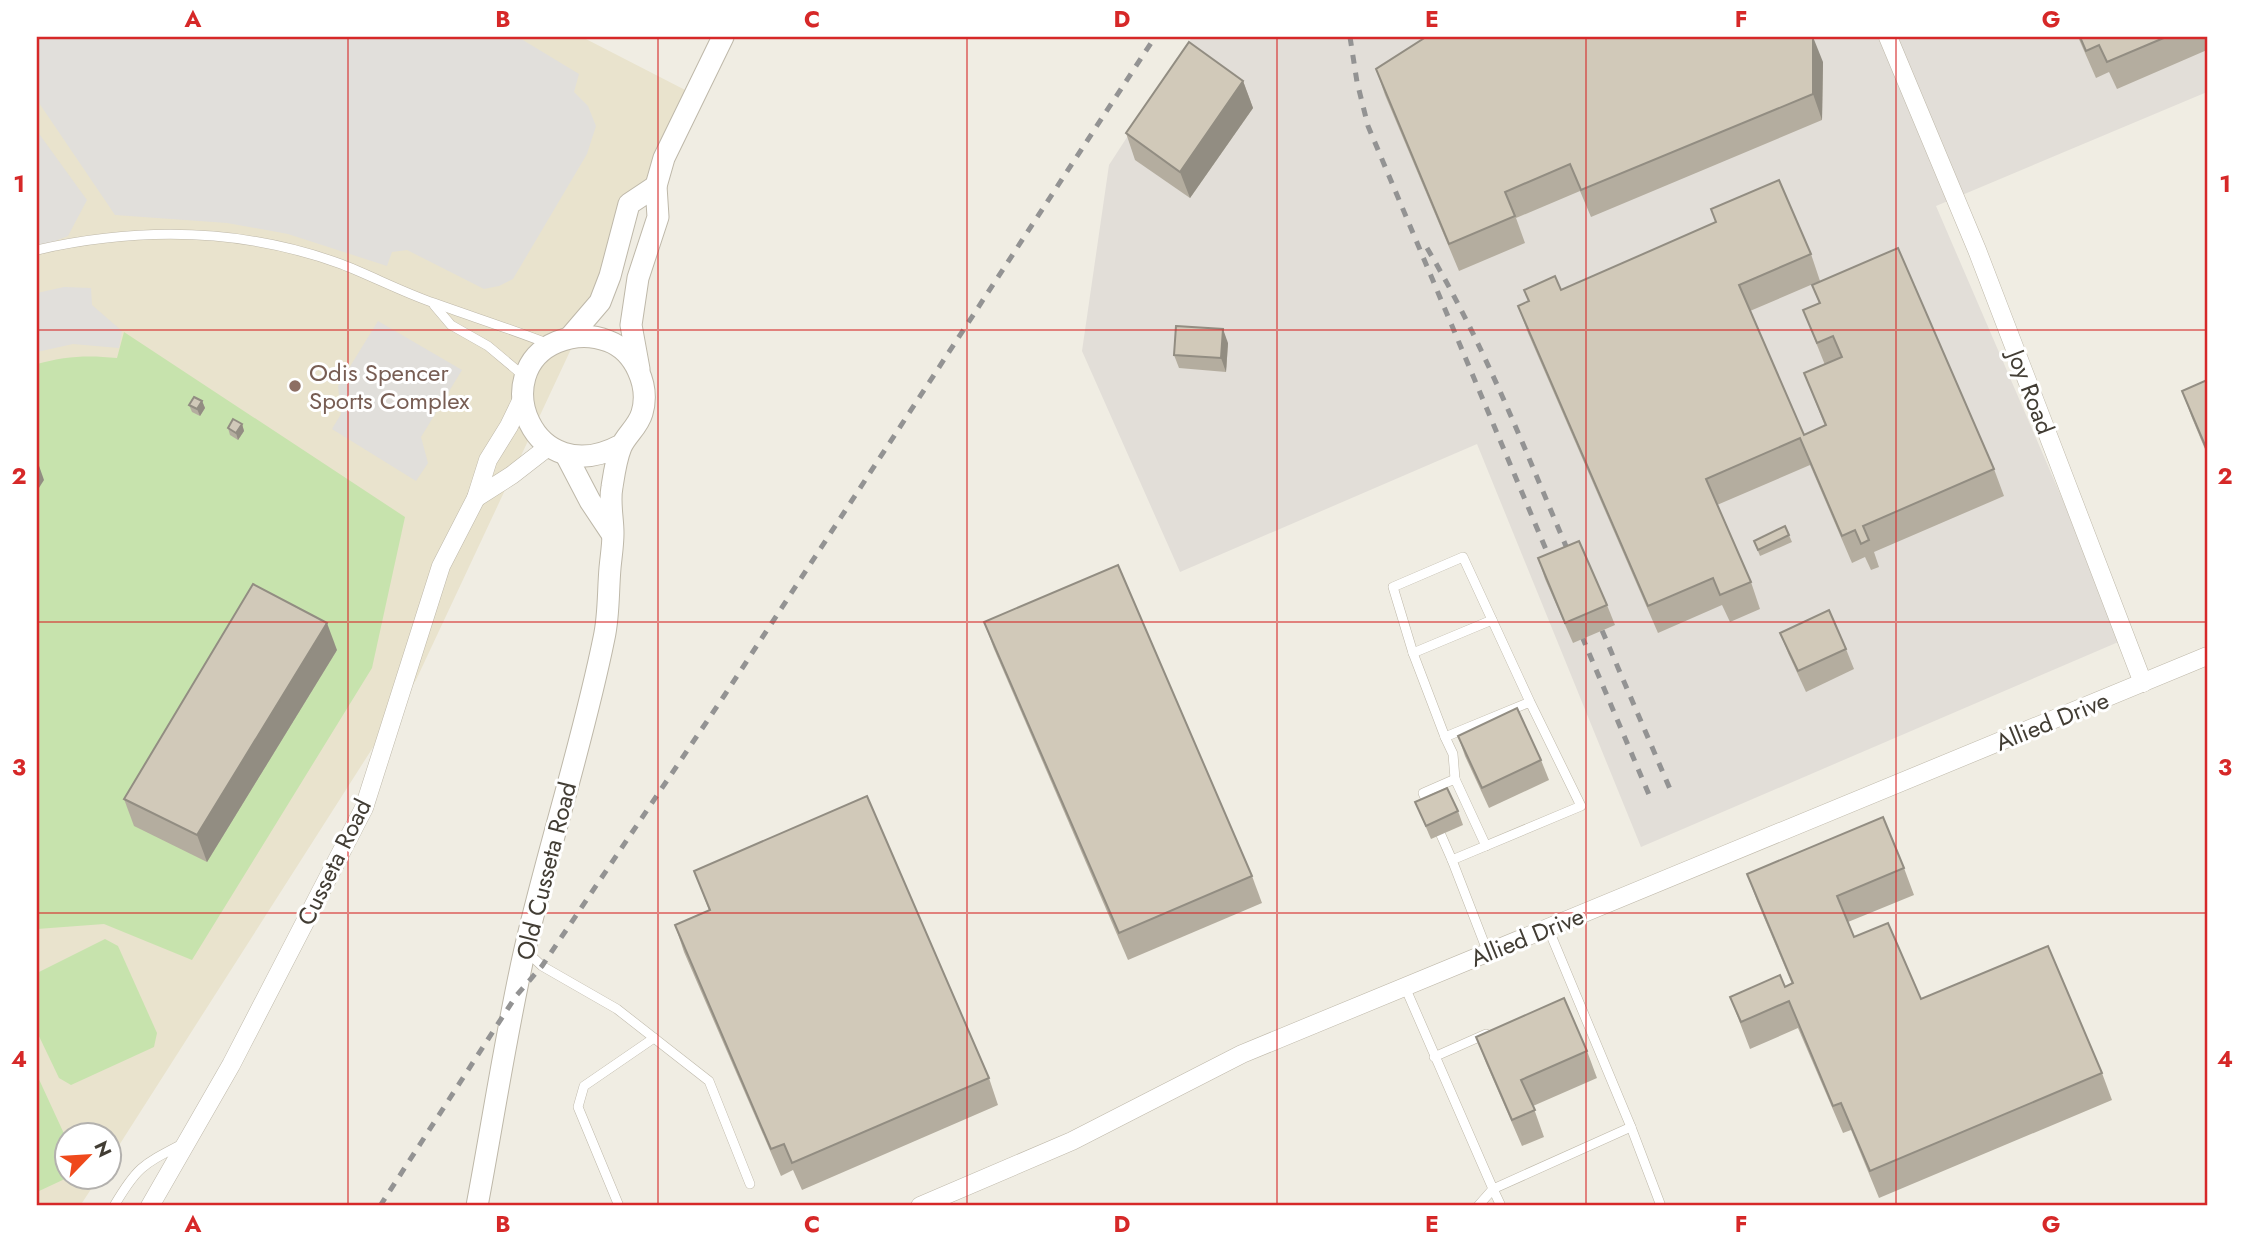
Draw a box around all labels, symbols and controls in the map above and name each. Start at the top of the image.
text: A [184,2,202,36]
text: B [495,2,511,36]
text: C [804,2,820,36]
text: D [1114,2,1131,36]
text: E [1425,2,1439,36]
text: F [1735,2,1747,36]
text: G [2042,2,2060,36]
text: 1 [13,167,25,201]
text: 1 [2219,167,2231,201]
street label: Joy Road [1998,342,2063,439]
place label: Odis Spencer Sports Complex [309,355,470,418]
marker: Odis Spencer Sports Complex [287,378,303,394]
text: 2 [11,459,27,493]
text: 2 [2217,459,2233,493]
street label: Allied Drive [1990,682,2114,760]
text: 3 [12,750,26,784]
text: 3 [2218,750,2232,784]
street label: Old Cusseta Road [507,778,585,964]
street label: Cusseta Road [288,793,380,931]
street label: Allied Drive [1465,898,1589,976]
text: 4 [11,1042,27,1076]
text: 4 [2217,1042,2233,1076]
north arrow [52,1120,122,1190]
text: N [88,1136,118,1162]
text: A [184,1207,202,1241]
text: B [495,1207,511,1241]
text: C [804,1207,820,1241]
text: D [1114,1207,1131,1241]
text: E [1425,1207,1439,1241]
text: F [1735,1207,1747,1241]
text: G [2042,1207,2060,1241]

